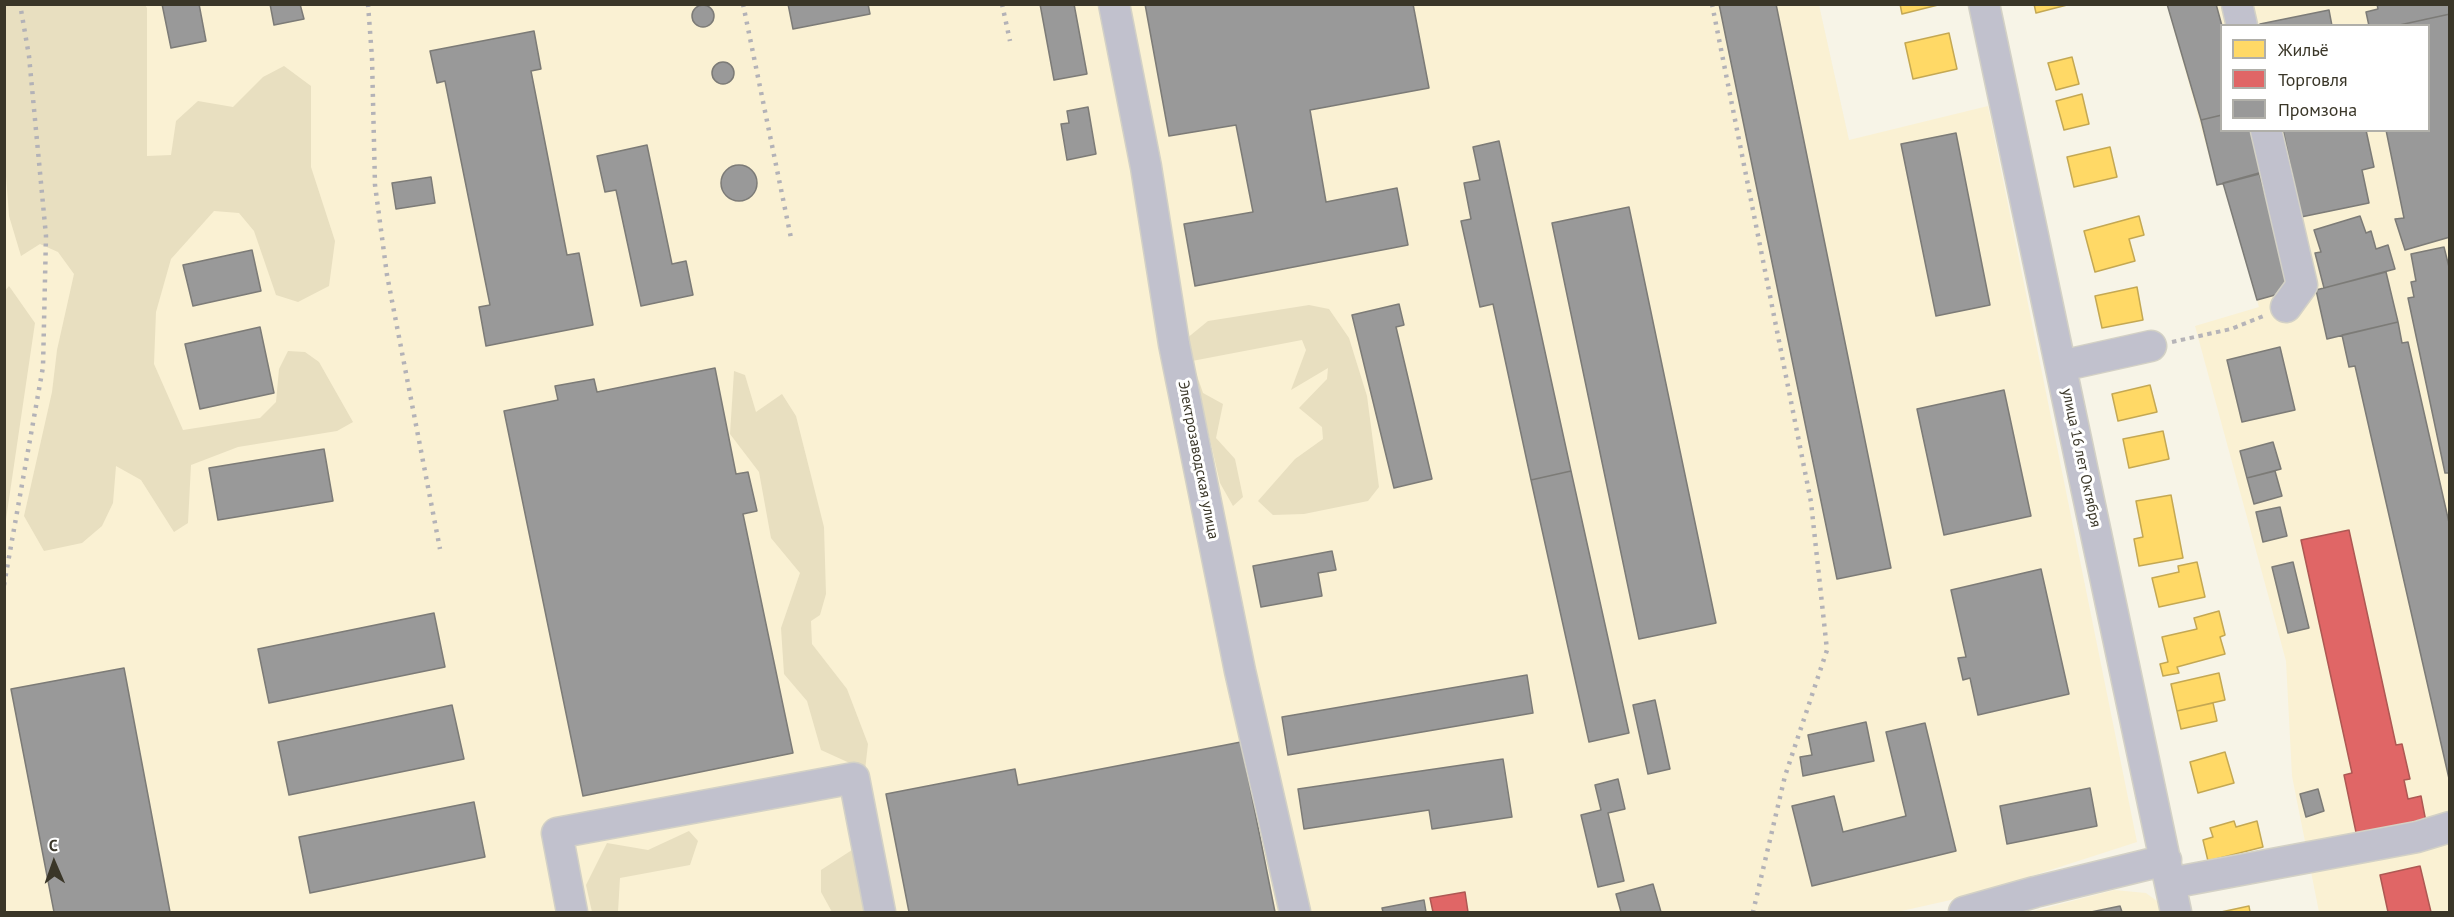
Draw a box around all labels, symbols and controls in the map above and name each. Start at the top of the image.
legend [2220,24,2430,132]
text: Жильё [2278,38,2329,61]
text: Торговля [2278,68,2348,91]
text: Промзона [2278,98,2357,121]
street label: Электрозаводская улица [1174,379,1222,541]
street label: улица 16 лет Октября [2057,387,2105,529]
north arrow [24,833,84,893]
text: С [49,835,58,855]

